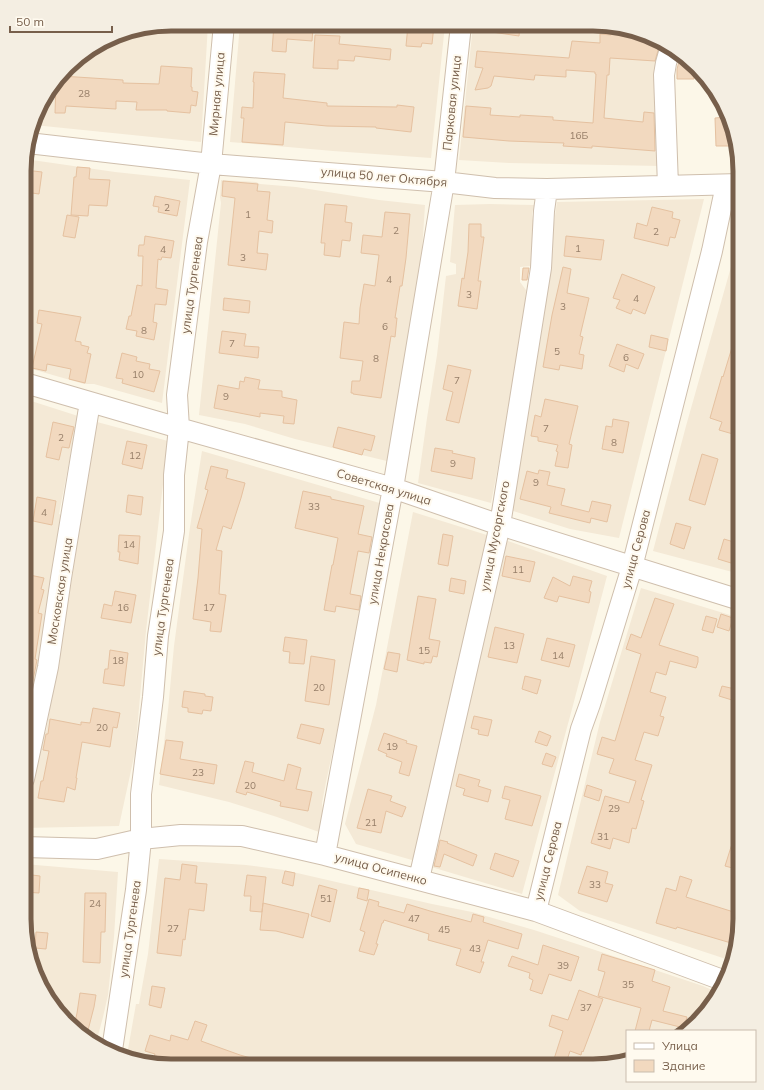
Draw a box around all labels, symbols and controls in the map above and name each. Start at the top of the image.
scale bar [10,8,112,34]
text: 50 m [16,14,44,29]
street label: Мирная улица [205,51,228,136]
street label: Парковая улица [439,54,464,151]
house number: 28 [78,87,90,100]
house number: 16Б [570,129,589,142]
street label: улица 50 лет Октября [320,164,448,189]
house number: 2 [164,201,170,214]
house number: 1 [245,208,251,221]
house number: 2 [393,224,399,237]
house number: 2 [653,225,659,238]
street label: улица Тургенева [177,235,206,335]
house number: 1 [575,242,581,255]
house number: 4 [160,243,166,256]
house number: 3 [240,251,246,264]
house number: 4 [386,273,392,286]
house number: 3 [466,288,472,301]
house number: 4 [633,292,639,305]
house number: 3 [560,300,566,313]
house number: 6 [382,320,388,333]
house number: 8 [141,324,147,337]
house number: 7 [229,337,235,350]
house number: 5 [554,345,560,358]
house number: 6 [623,351,629,364]
house number: 8 [373,352,379,365]
house number: 10 [132,368,144,381]
house number: 7 [454,374,460,387]
house number: 9 [223,390,229,403]
house number: 7 [543,422,549,435]
house number: 2 [58,431,64,444]
house number: 8 [611,436,617,449]
house number: 12 [129,449,141,462]
house number: 9 [450,457,456,470]
street label: Советская улица [335,465,433,508]
house number: 9 [533,476,539,489]
street label: улица Мусоргского [476,479,513,592]
house number: 33 [308,500,320,513]
street label: улица Некрасова [364,502,397,605]
house number: 4 [41,506,47,519]
street label: улица Серова [618,508,653,590]
street label: Московская улица [44,536,75,645]
house number: 14 [123,538,135,551]
street label: улица Тургенева [148,557,177,657]
house number: 11 [512,563,524,576]
house number: 16 [117,601,129,614]
house number: 17 [203,601,215,614]
house number: 13 [503,639,515,652]
house number: 15 [418,644,430,657]
house number: 14 [552,649,564,662]
house number: 18 [112,654,124,667]
house number: 20 [313,681,325,694]
house number: 20 [96,721,108,734]
house number: 19 [386,740,398,753]
house number: 23 [192,766,204,779]
house number: 20 [244,779,256,792]
house number: 29 [608,802,620,815]
house number: 21 [365,816,377,829]
street label: улица Серова [530,820,565,902]
house number: 31 [597,830,609,843]
street label: улица Осипенко [333,849,429,888]
house number: 33 [589,878,601,891]
street label: улица Тургенева [115,879,144,979]
house number: 51 [320,892,332,905]
house number: 24 [89,897,101,910]
house number: 47 [408,912,420,925]
house number: 27 [167,922,179,935]
house number: 45 [438,923,450,936]
house number: 43 [469,942,481,955]
house number: 39 [557,959,569,972]
house number: 35 [622,978,634,991]
house number: 37 [580,1001,592,1014]
legend [626,1030,756,1082]
text: Улица [661,1038,698,1053]
text: Здание [662,1058,706,1073]

